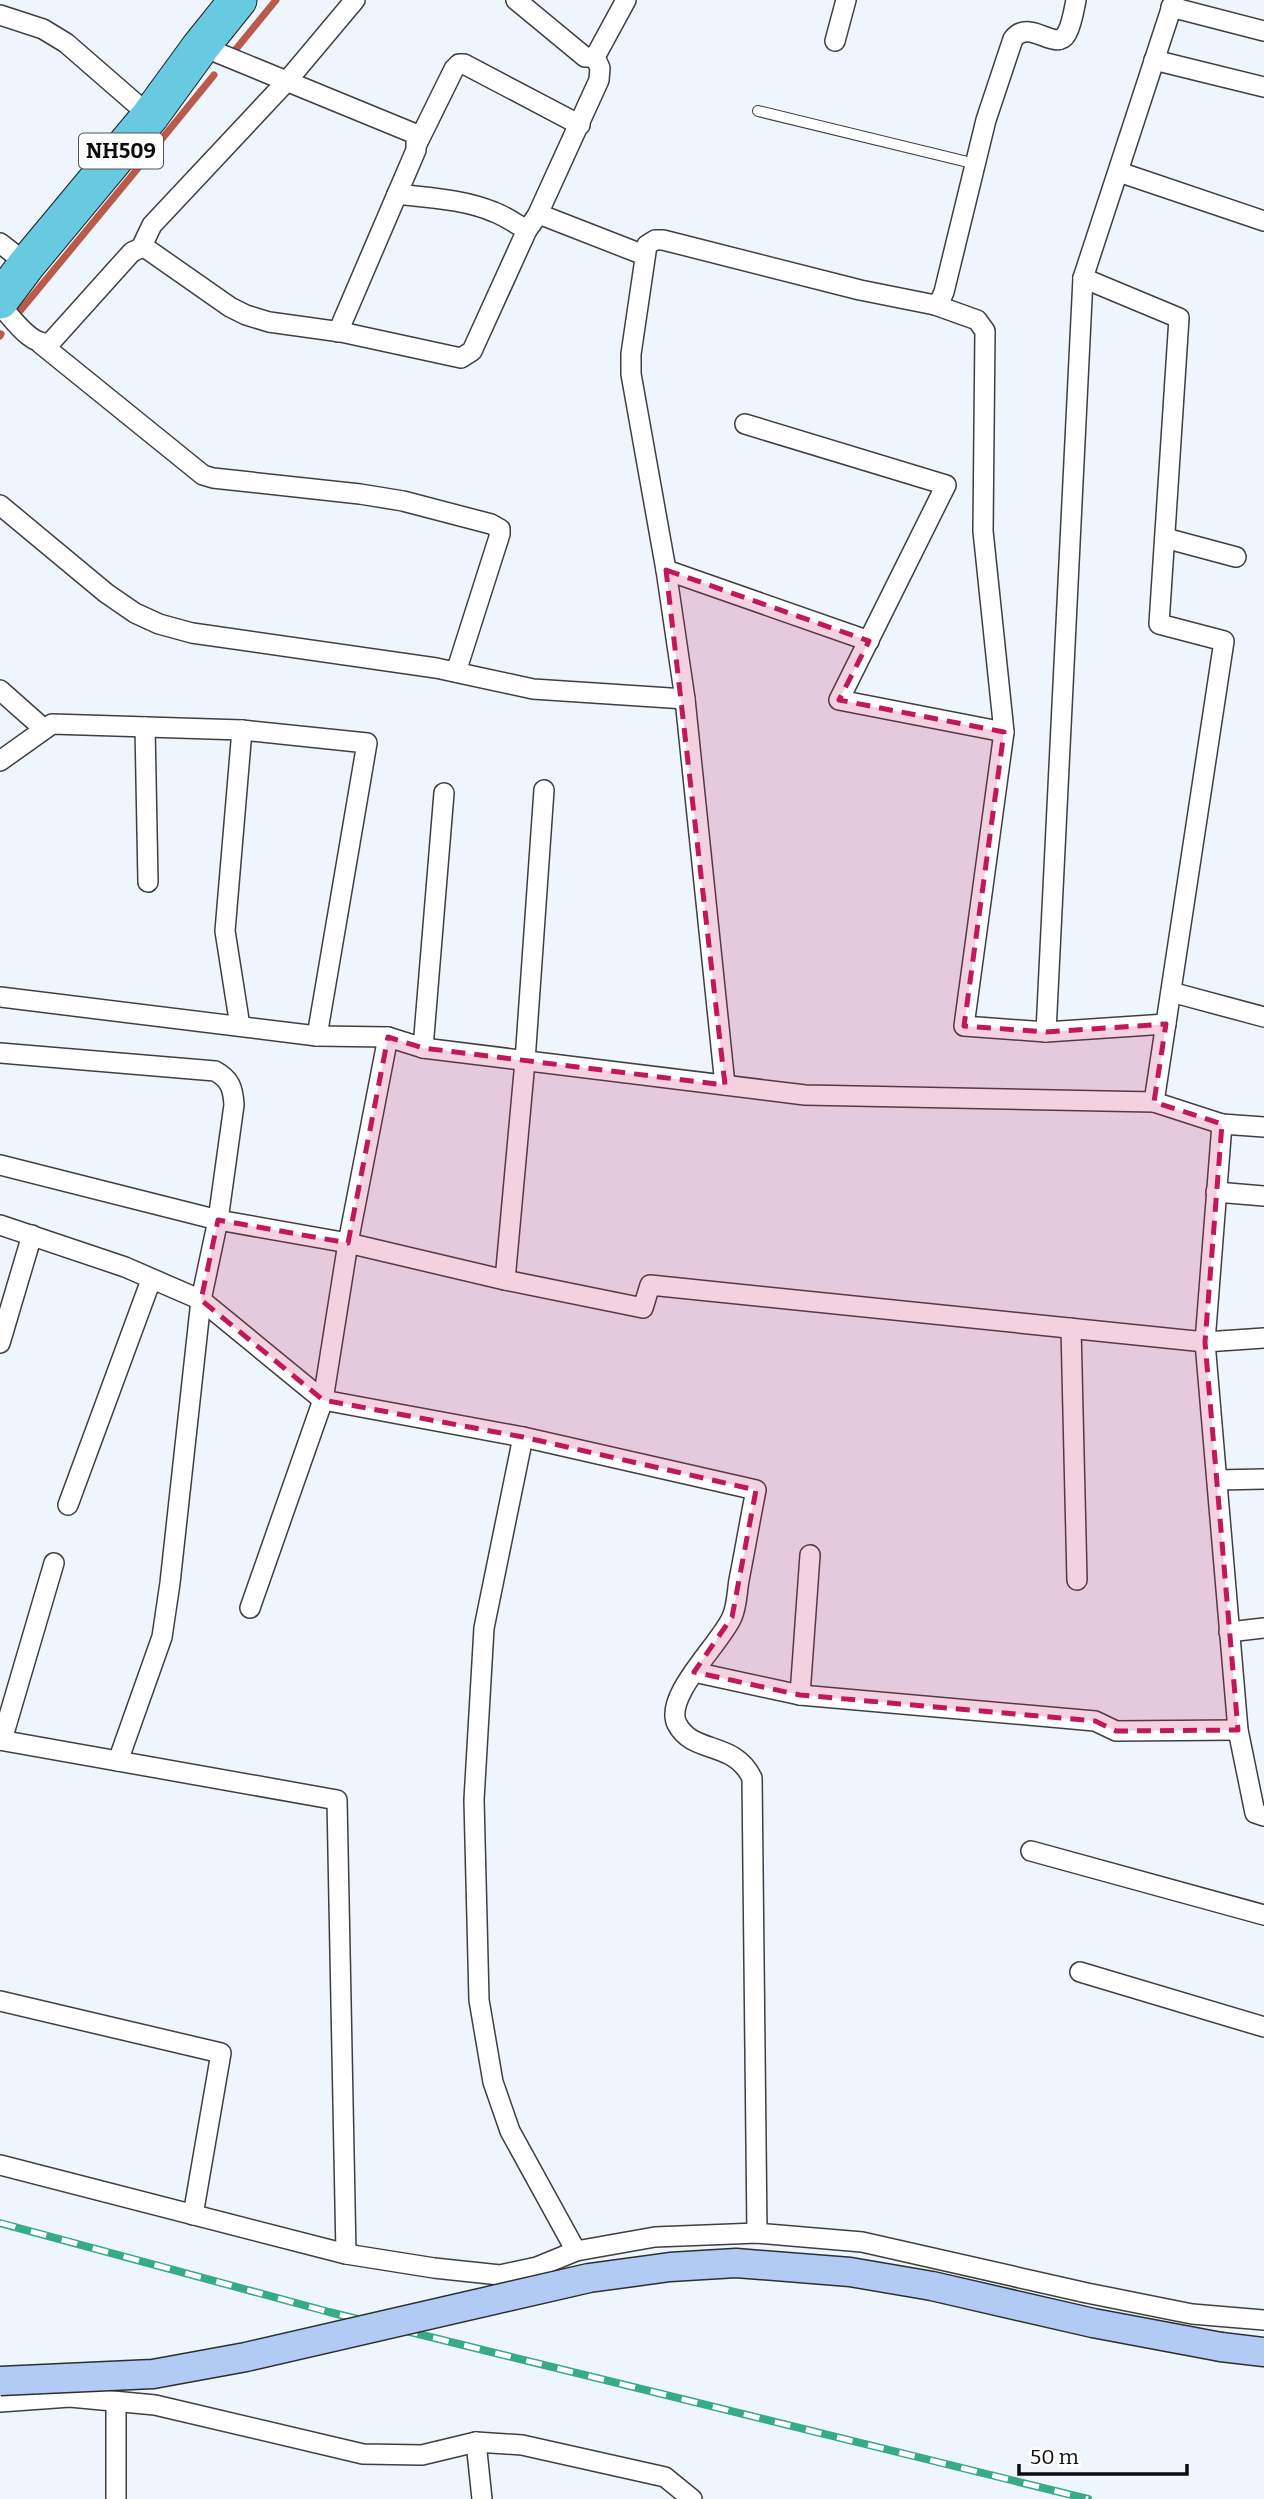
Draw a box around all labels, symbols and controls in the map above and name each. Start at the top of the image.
road number: NH509 [79,134,163,168]
scale bar [1019,2432,1187,2476]
text: 50 m [1030,2444,1079,2470]

